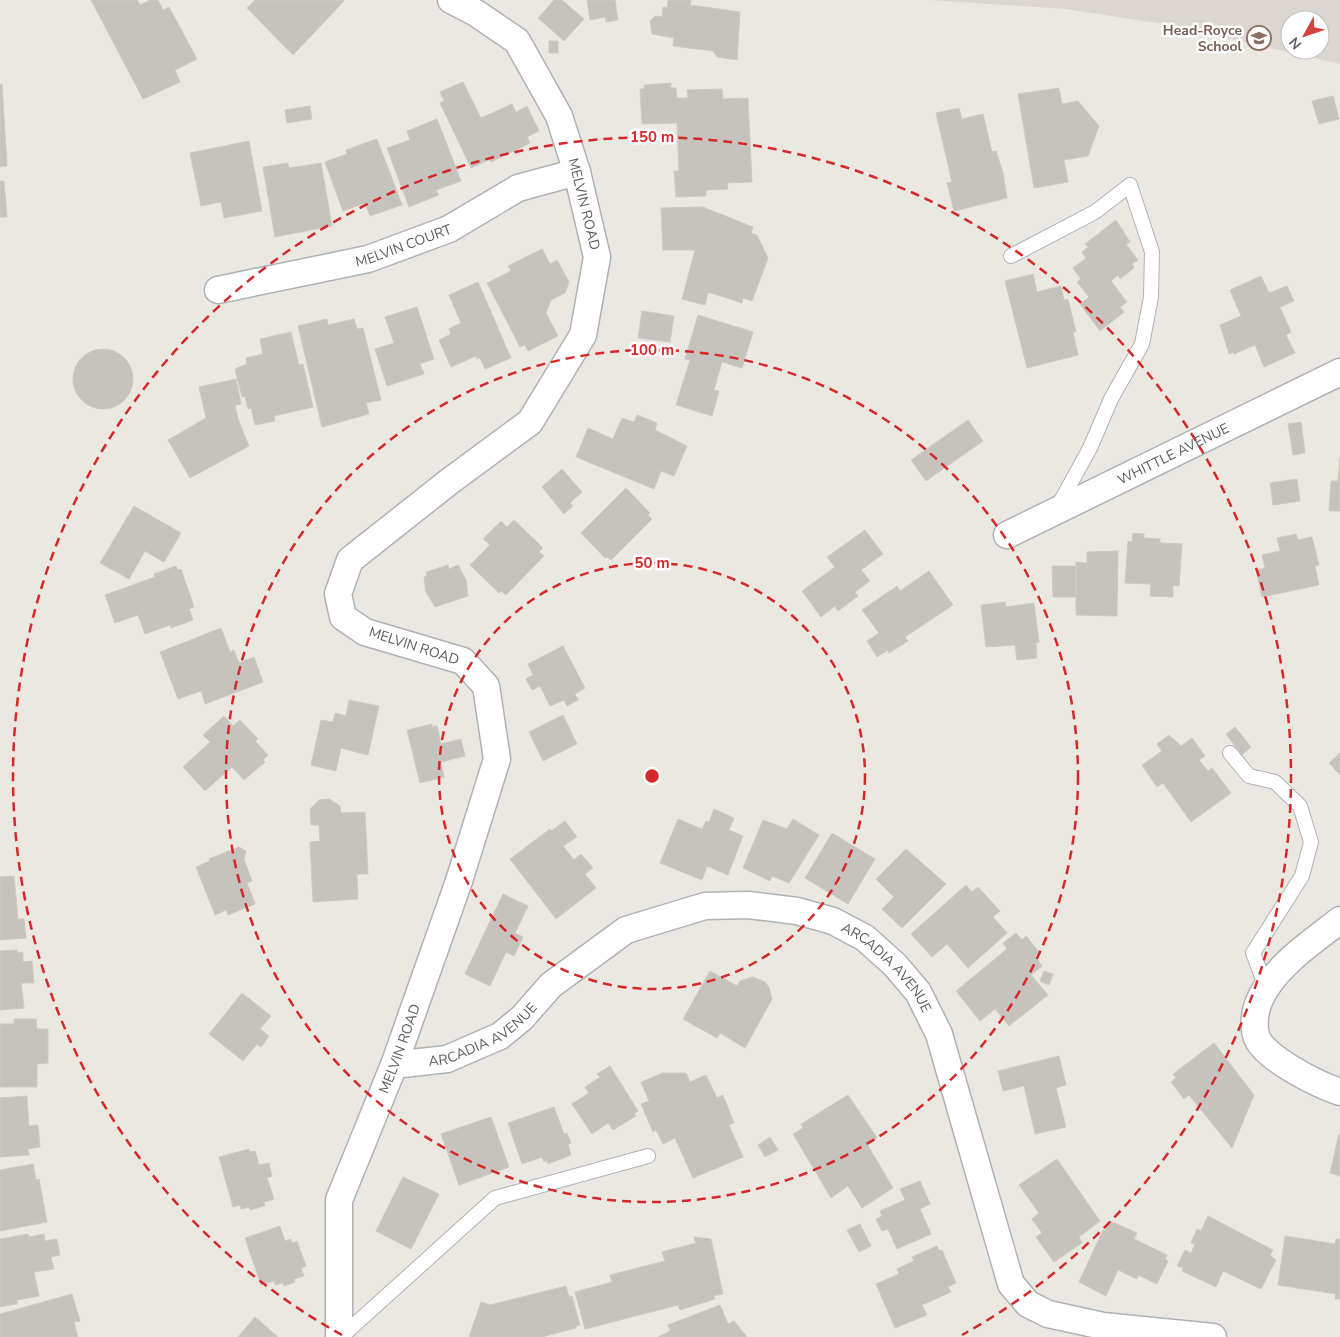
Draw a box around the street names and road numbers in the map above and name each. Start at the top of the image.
street label: MELVIN ROAD [563,156,605,252]
street label: MELVIN COURT [354,219,455,271]
street label: WHITTLE AVENUE [1114,418,1232,489]
street label: MELVIN ROAD [366,622,462,670]
street label: ARCADIA AVENUE [838,918,936,1016]
street label: ARCADIA AVENUE [427,998,541,1071]
street label: MELVIN ROAD [374,1001,424,1096]

